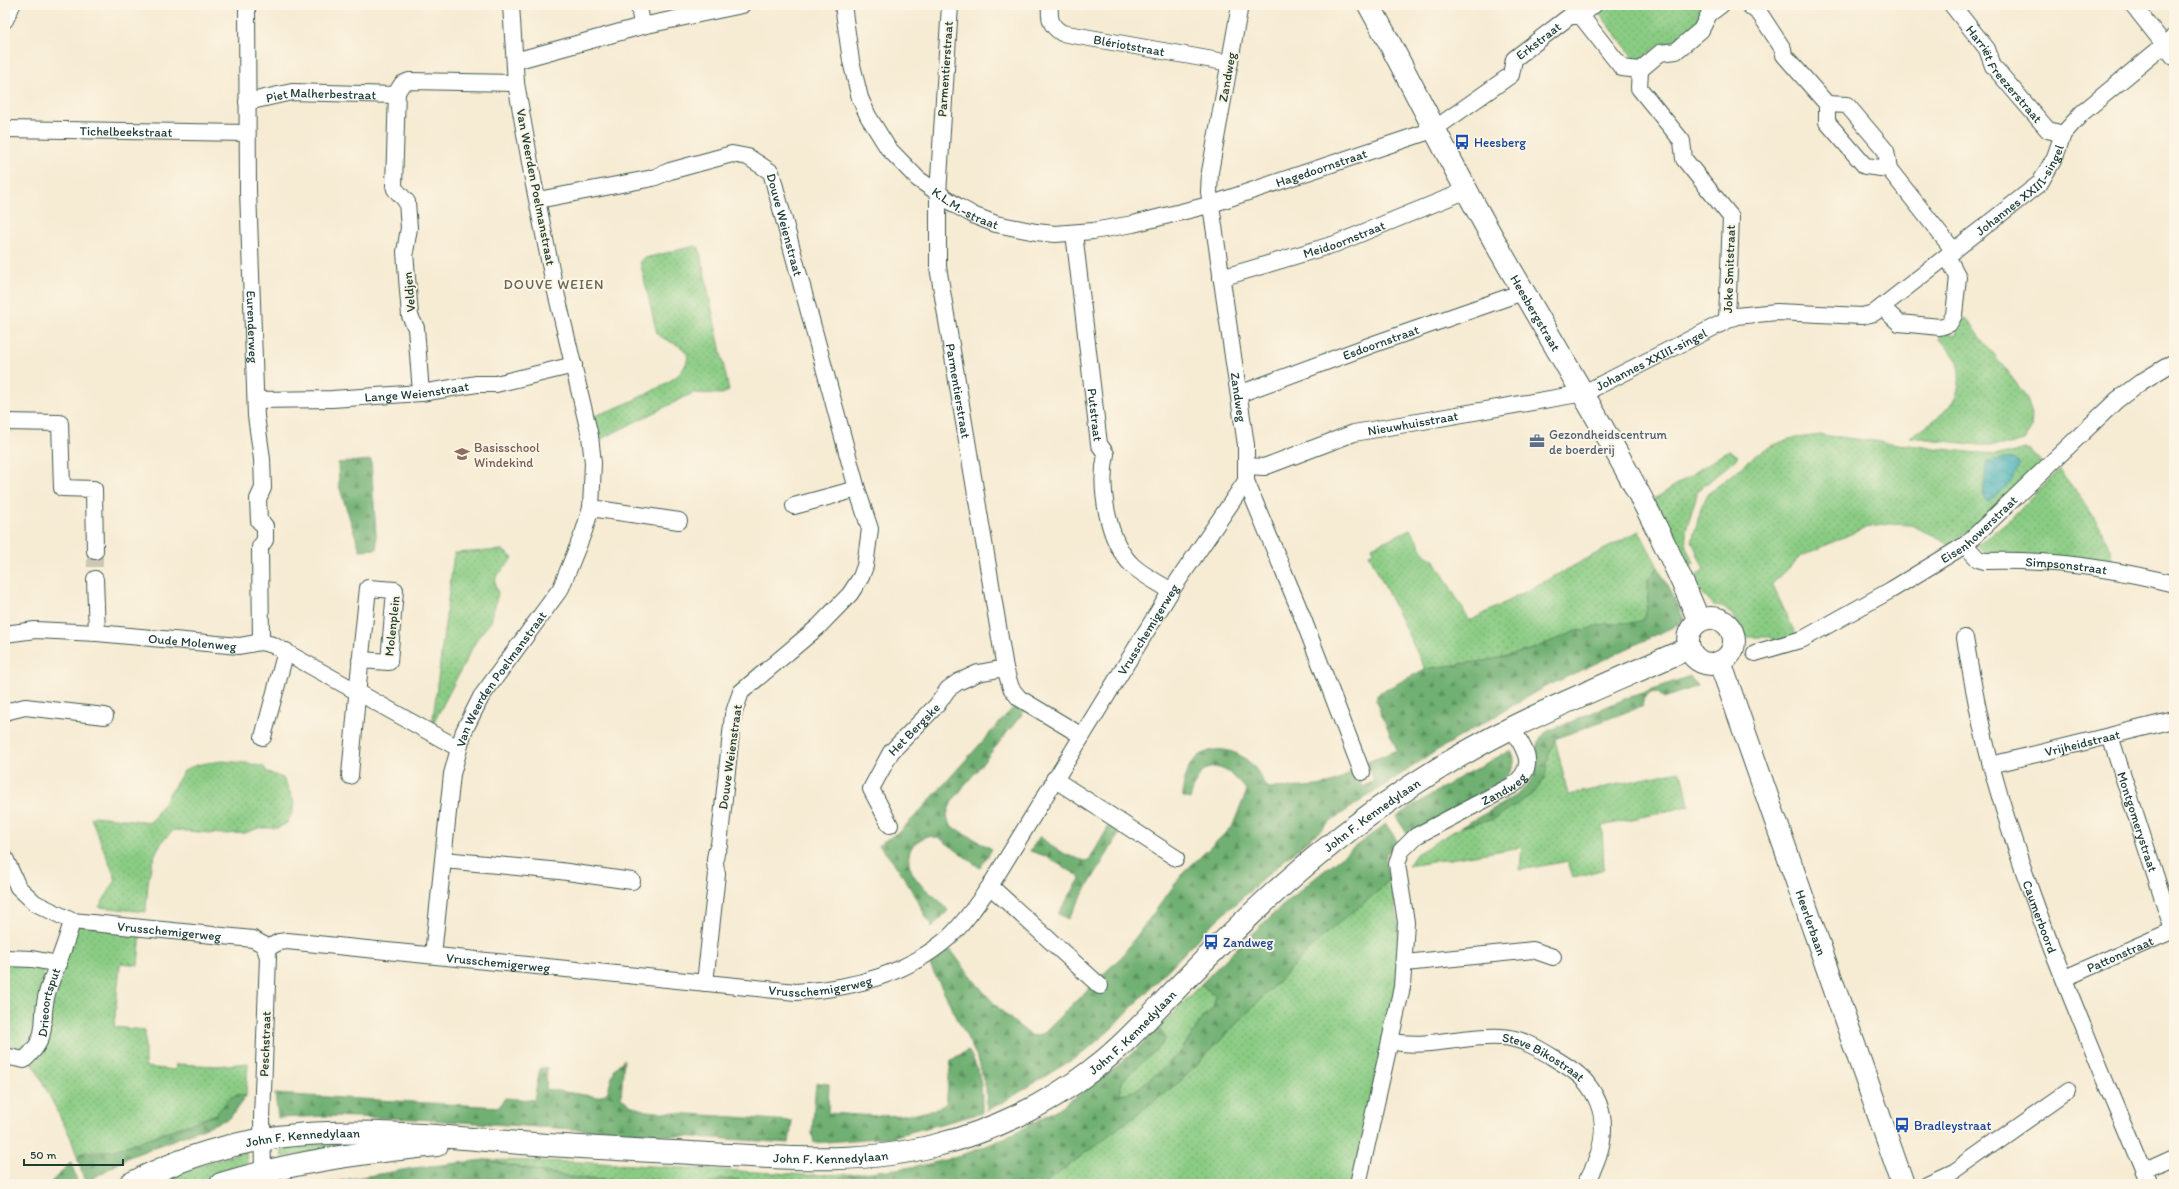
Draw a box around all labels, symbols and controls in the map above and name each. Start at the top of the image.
street label: Erkstraat [1513,18,1564,62]
street label: Parmentierstraat [934,21,956,117]
street label: Harriët Freezerstraat [1963,22,2046,126]
street label: Blériotstraat [1092,31,1166,59]
street label: Zandweg [1215,51,1239,103]
street label: Piet Malherbestraat [264,84,377,105]
street label: Van Weerden Poelmanstraat [513,108,559,267]
street label: Tichelbeekstraat [79,123,173,139]
bus stop icon: Heesberg [1453,133,1471,151]
place label: Heesberg [1474,135,1526,150]
street label: Johannes XXIII-singel [1972,142,2066,238]
street label: Hagedoornstraat [1274,145,1369,190]
street label: Douve Weienstraat [764,172,806,278]
street label: K.L.M.-straat [929,184,1001,232]
street label: Meidoornstraat [1301,217,1387,261]
street label: Joke Smitstraat [1720,224,1738,313]
street label: Veldjen [400,270,418,313]
street label: Heesbergstraat [1508,272,1564,354]
district label: DOUVE WEIEN [504,276,604,293]
street label: Eurenderweg [244,290,262,364]
street label: Esdoornstraat [1340,321,1421,362]
street label: Johannes XXIII-singel [1593,324,1710,393]
street label: Parmentierstraat [943,342,974,440]
street label: Zandweg [1228,371,1250,423]
street label: Lange Weienstraat [364,378,470,404]
street label: Putstraat [1085,387,1106,442]
street label: Nieuwhuisstraat [1366,408,1459,438]
place label: Gezondheidscentrum de boerderij [1549,427,1668,457]
office icon: Gezondheidscentrum de boerderij [1528,432,1546,450]
place label: Basisschool Windekind [474,440,540,470]
school or university icon: Basisschool Windekind [453,445,471,463]
street label: Eisenhowerstraat [1937,492,2020,566]
street label: Simpsonstraat [2025,554,2108,577]
street label: Vrusschemigerweg [1114,580,1182,678]
street label: Molenplein [381,595,403,657]
street label: Van Weerden Poelmanstraat [452,608,549,749]
street label: Oude Molenweg [147,630,238,653]
street label: Het Bergske [884,700,943,758]
street label: Douve Weienstraat [715,703,745,810]
street label: Vrijheidstraat [2043,726,2122,759]
street label: Zandweg [1478,769,1530,808]
street label: Montgomerystraat [2115,770,2161,874]
street label: John F. Kennedylaan [1321,775,1423,855]
street label: Caumerboord [2020,878,2061,955]
street label: Heerlerbaan [1793,888,1830,957]
street label: Vrusschemigerweg [117,918,222,943]
bus stop icon: Zandweg [1202,933,1220,951]
street label: Pattonstraat [2084,933,2156,975]
place label: Zandweg [1223,935,1273,950]
street label: Vrusschemigerweg [445,949,551,975]
street label: Drieoortsput [34,965,63,1038]
street label: Vrusschemigerweg [768,972,874,1000]
street label: John F. Kennedylaan [1086,986,1179,1077]
street label: Peschstraat [256,1011,274,1077]
street label: Steve Bikostraat [1501,1029,1588,1084]
bus stop icon: Bradleystraat [1893,1116,1911,1134]
place label: Bradleystraat [1914,1118,1992,1133]
street label: John F. Kennedylaan [244,1125,361,1150]
scale bar [24,1141,123,1167]
street label: John F. Kennedylaan [773,1147,890,1166]
text: 50 m [30,1148,56,1162]

